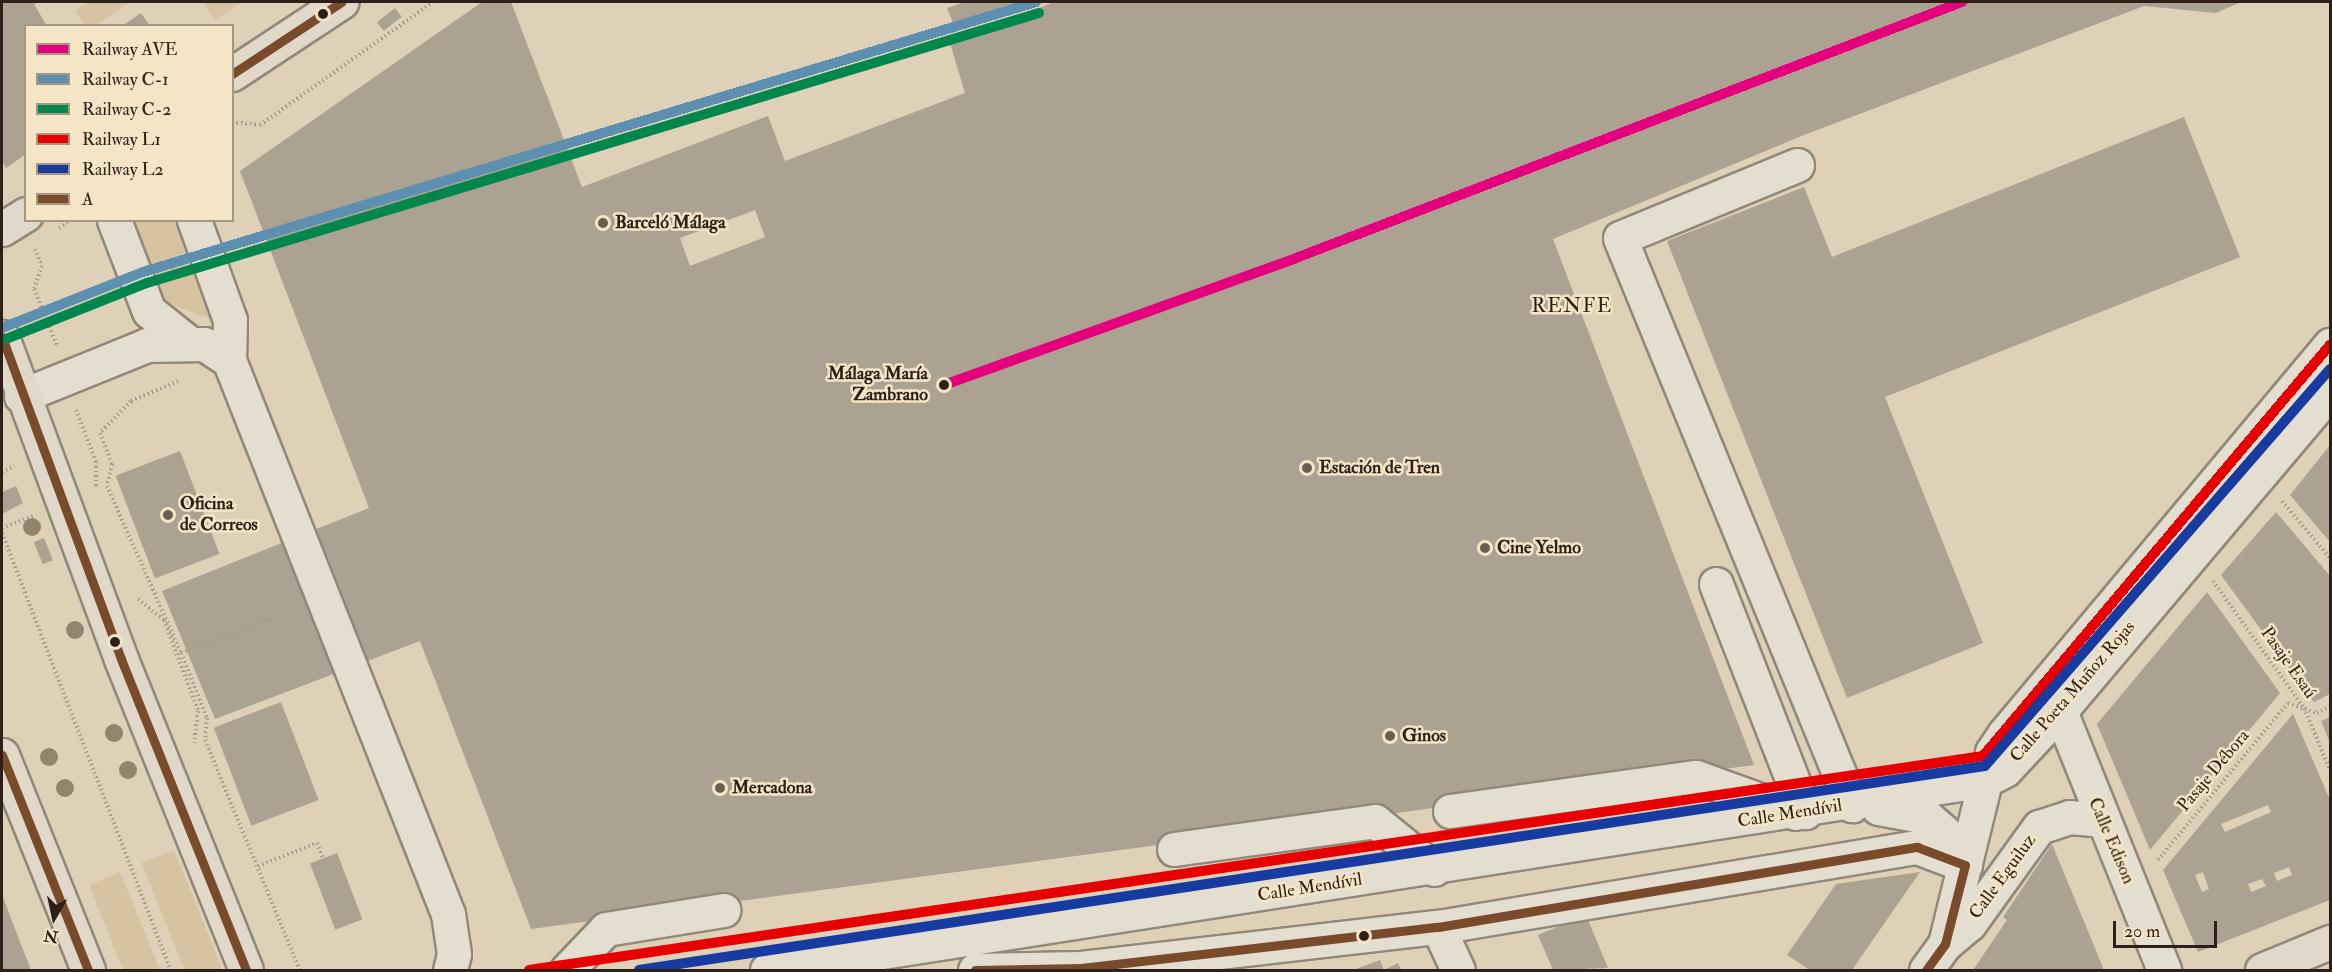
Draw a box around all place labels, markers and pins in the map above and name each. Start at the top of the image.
unlabelled marker [317,8,329,20]
place label: Barceló Málaga [615,212,726,234]
marker: Barceló Málaga [596,216,610,230]
place label: Málaga María Zambrano [828,364,928,406]
marker: Málaga María Zambrano [933,374,955,396]
place label: Estación de Tren [1319,457,1440,479]
marker: Estación de Tren [1300,461,1314,475]
place label: Oficina de Correos [180,494,258,536]
marker: Oficina de Correos [161,508,175,522]
place label: Cine Yelmo [1497,537,1581,559]
marker: Cine Yelmo [1478,541,1492,555]
unlabelled marker [109,636,121,648]
place label: Ginos [1402,725,1446,747]
marker: Ginos [1383,729,1397,743]
place label: Mercadona [732,777,812,799]
marker: Mercadona [713,781,727,795]
unlabelled marker [1358,930,1370,942]

